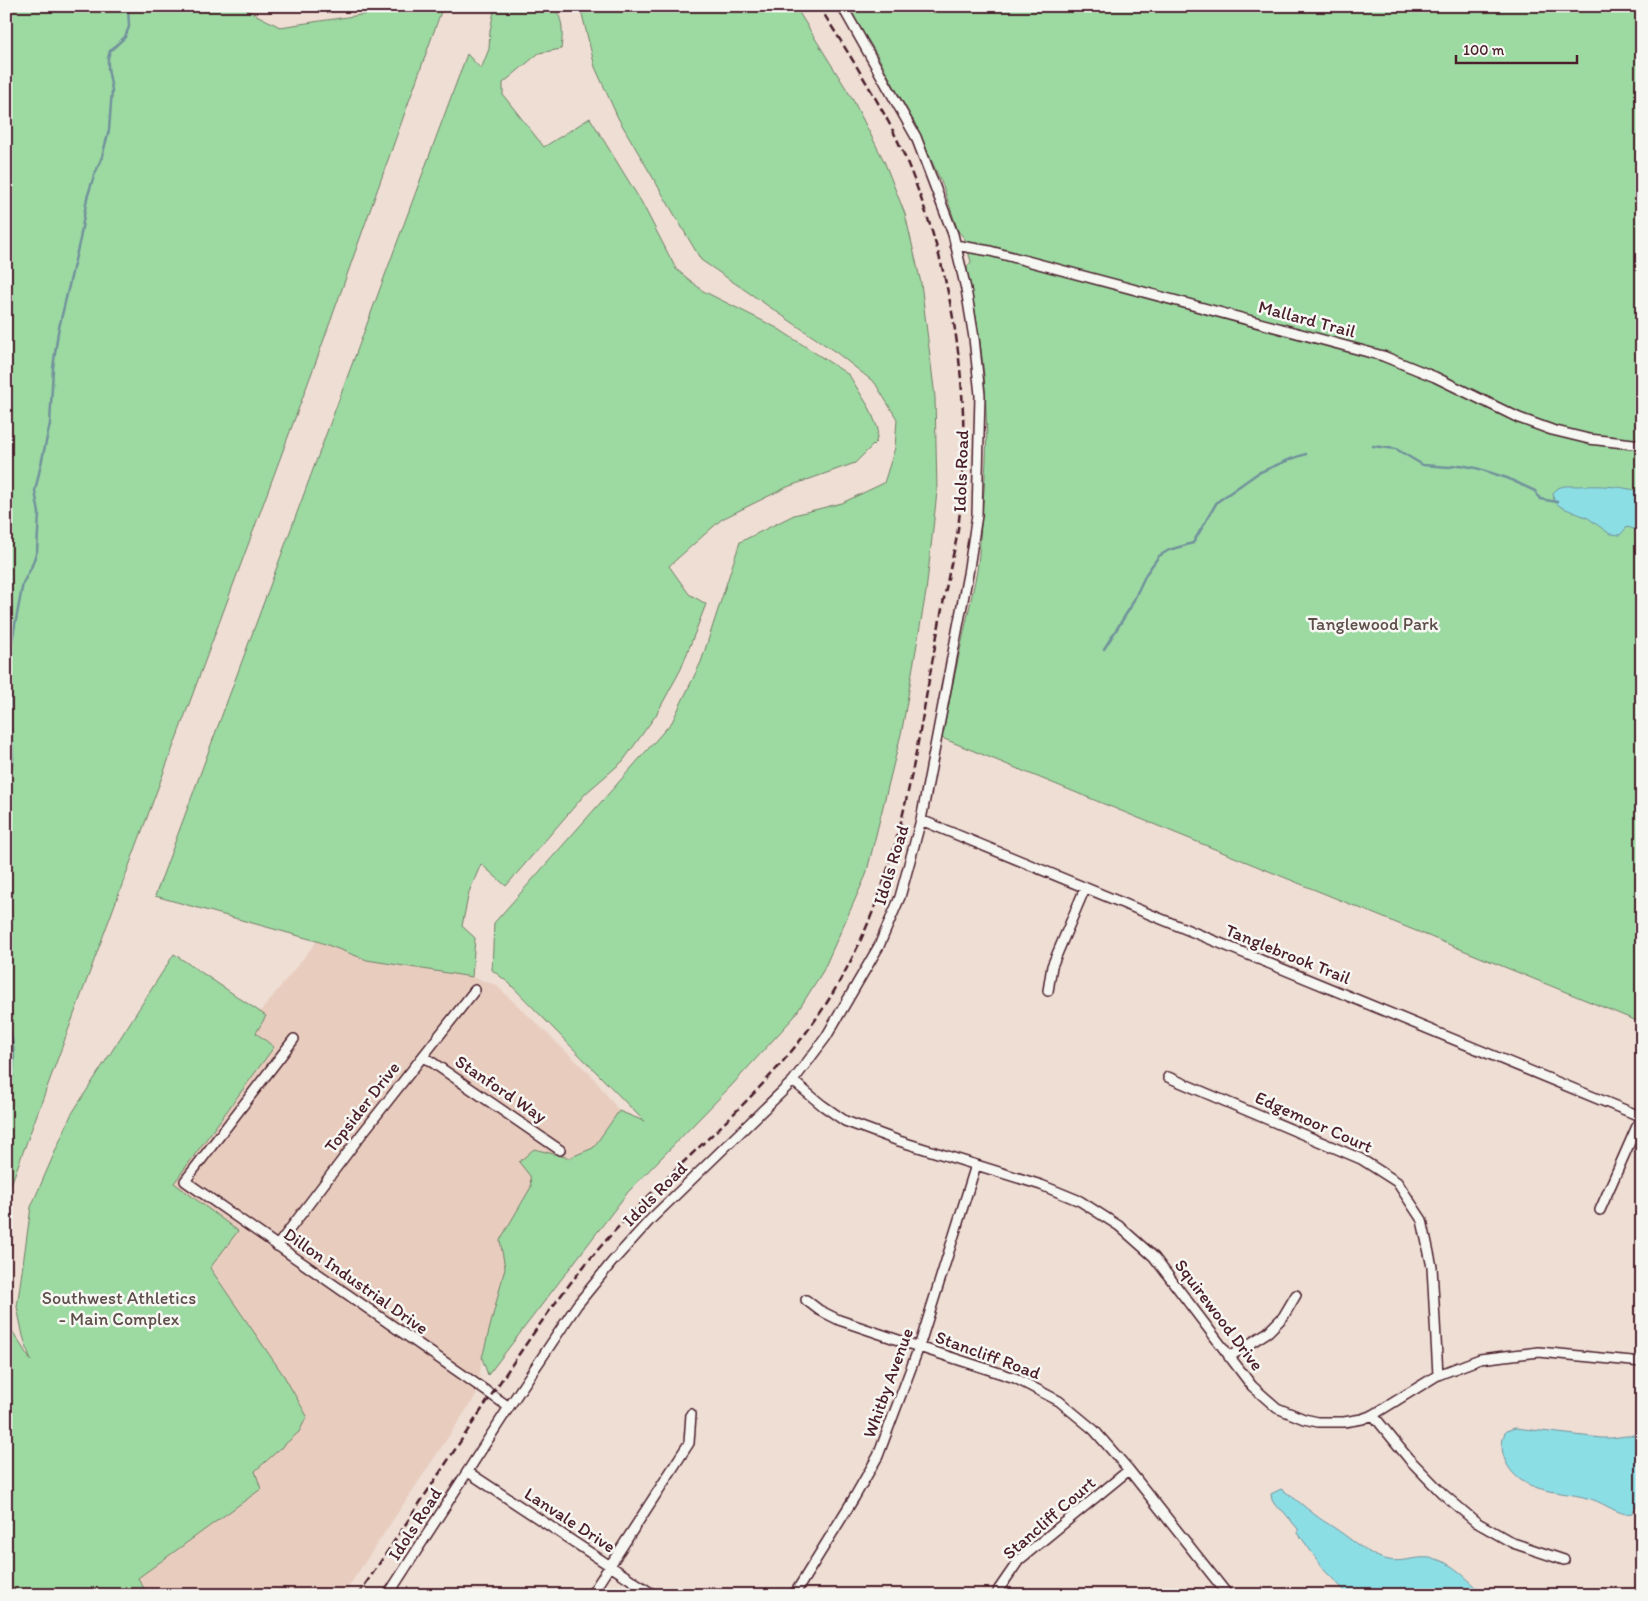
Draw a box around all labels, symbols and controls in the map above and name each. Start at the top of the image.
scale bar [1456,32,1577,64]
text: 100 m [1463,41,1505,59]
street label: Mallard Trail [1256,295,1358,343]
street label: Idols Road [949,429,973,513]
park label: Tanglewood Park [1308,613,1439,635]
street label: Idols Road [868,822,914,908]
street label: Tanglebrook Trail [1222,919,1354,989]
street label: Stanford Way [451,1050,551,1128]
street label: Topsider Drive [320,1057,404,1157]
street label: Edgemoor Court [1252,1086,1376,1158]
street label: Idols Road [618,1157,692,1231]
street label: Dillon Industrial Drive [279,1223,433,1339]
street label: Squirewood Drive [1170,1255,1268,1375]
park label: Southwest Athletics - Main Complex [42,1287,196,1330]
street label: Whitby Avenue [858,1325,918,1441]
street label: Stancliff Road [932,1326,1044,1384]
street label: Stancliff Court [998,1472,1100,1564]
street label: Lanvale Drive [520,1482,620,1558]
street label: Idols Road [383,1483,447,1565]

